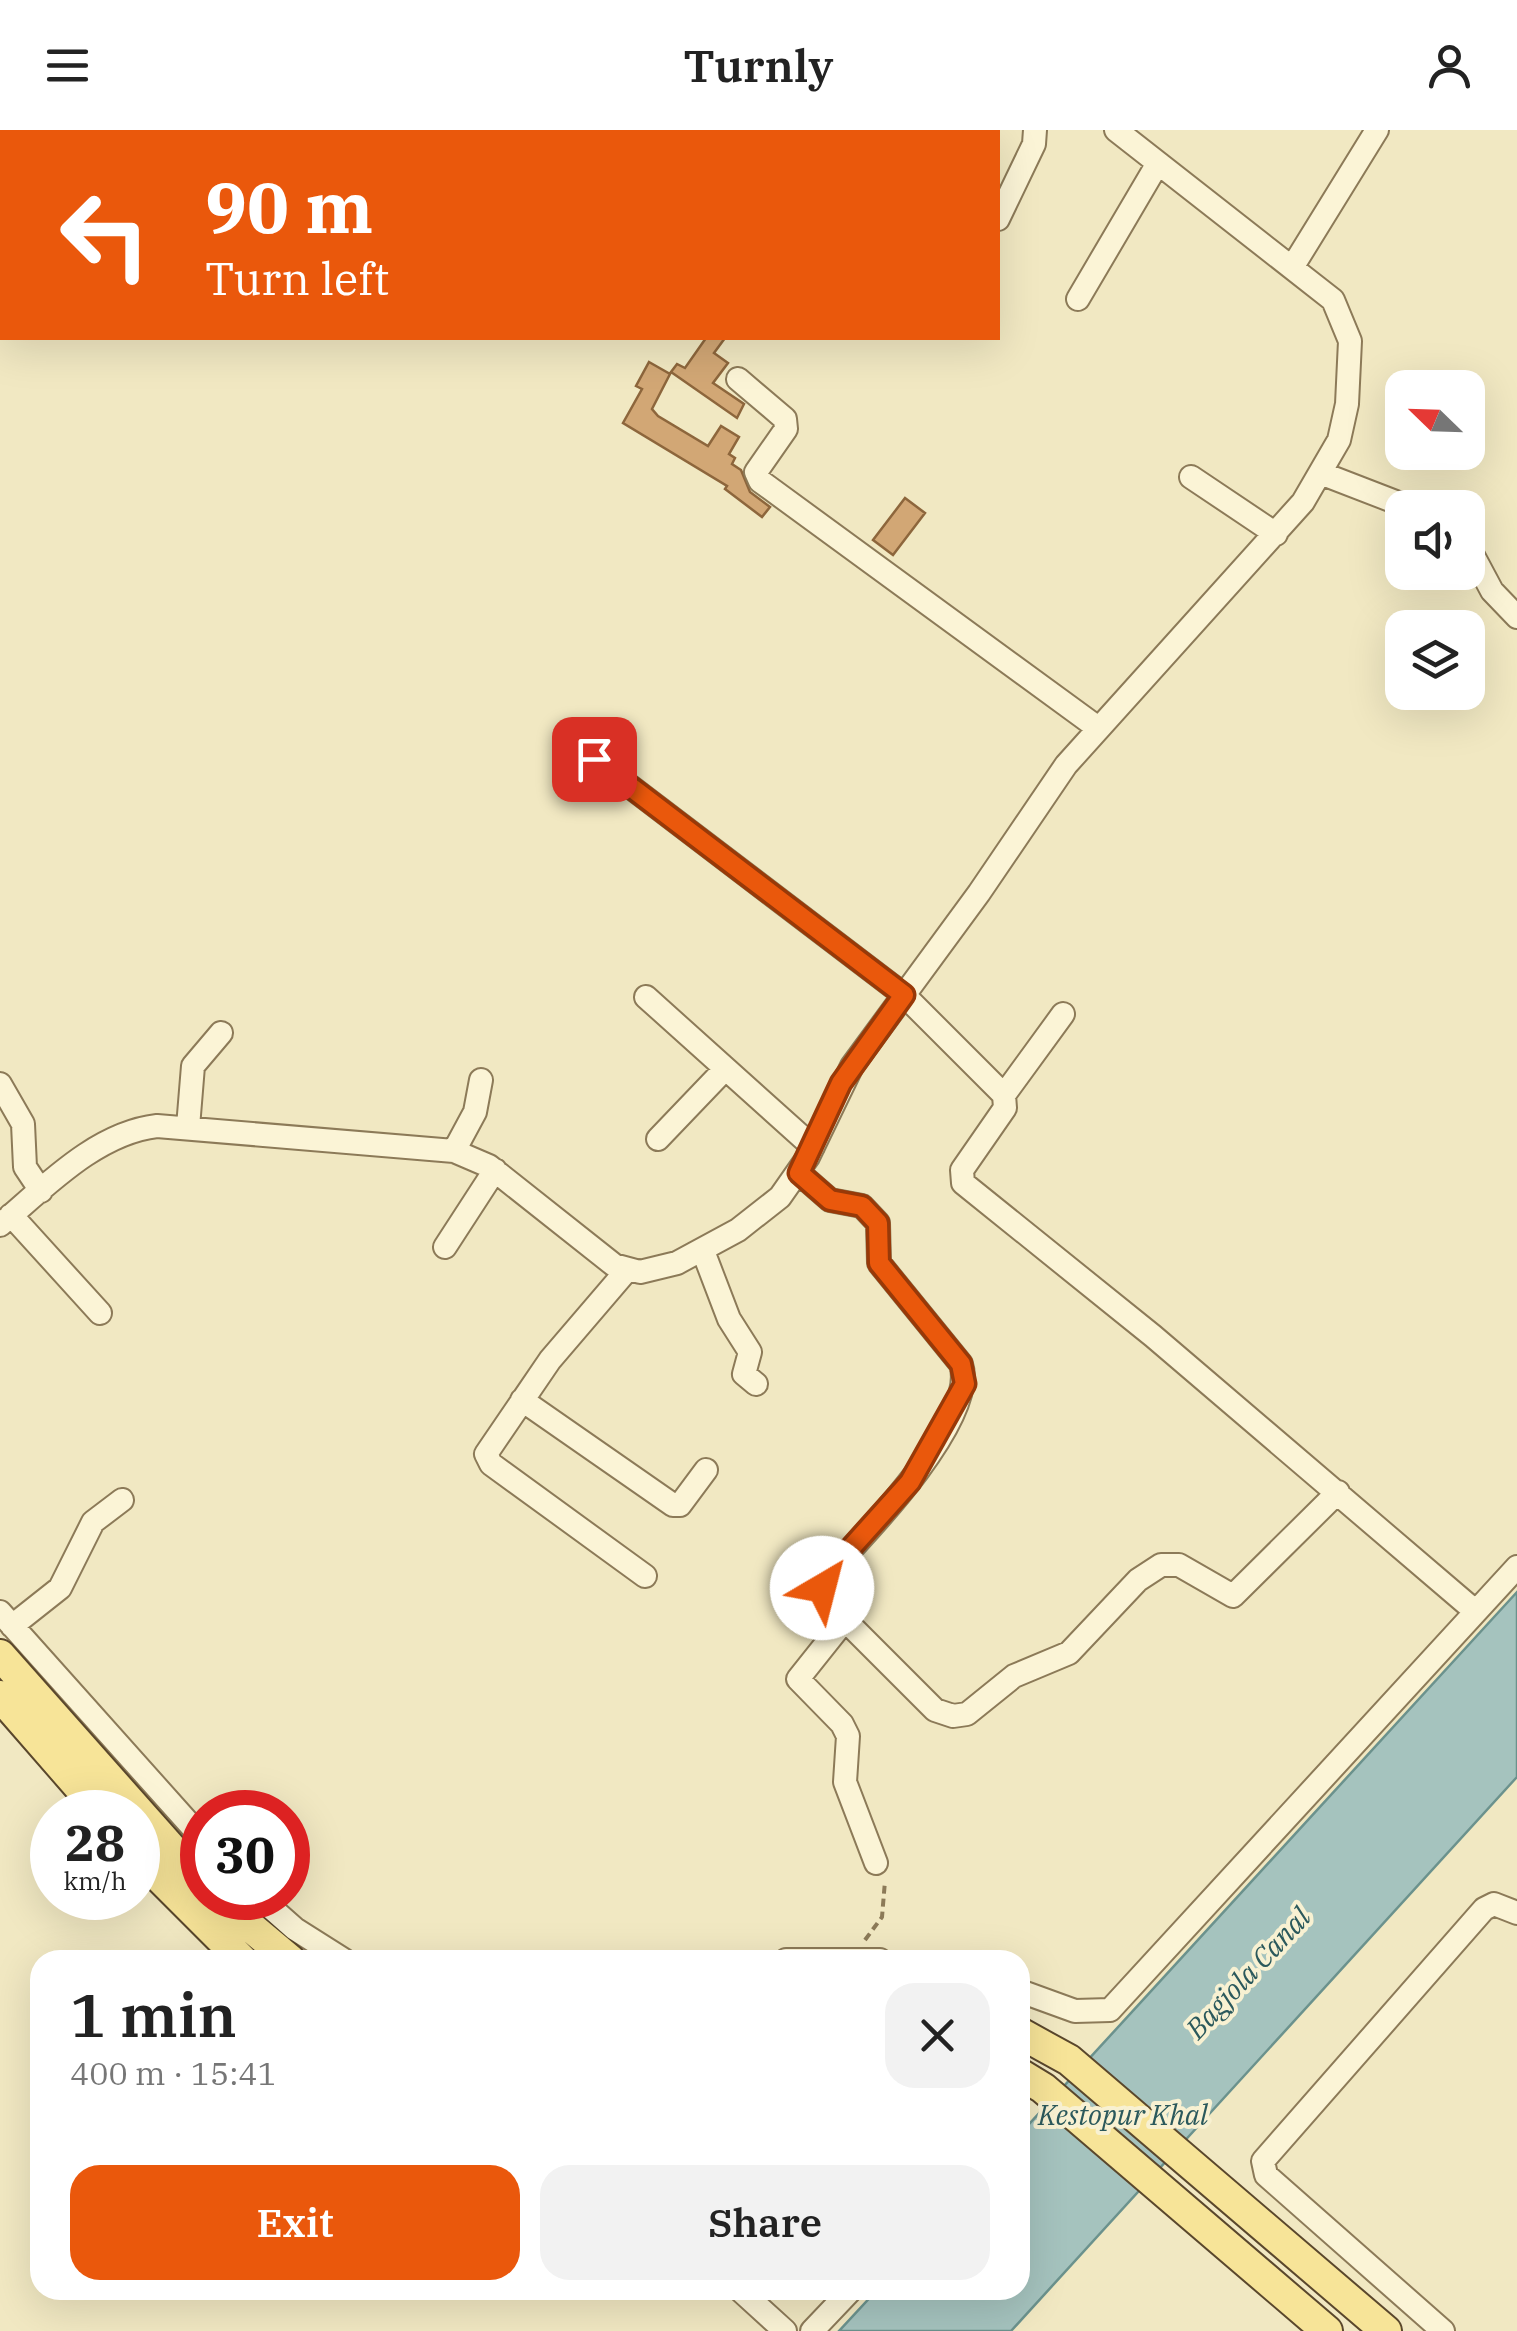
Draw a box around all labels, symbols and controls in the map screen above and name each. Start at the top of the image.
text: Turnly [684,36,833,94]
icon: menu [40,38,95,93]
icon: person [1422,38,1477,93]
text: 90 m [205,161,373,252]
icon: left [40,170,170,300]
text: Turn left [205,249,389,307]
north arrow [1385,370,1485,470]
map controls [1385,370,1485,710]
button: sound [1385,490,1485,590]
button: layers [1385,610,1485,710]
pin [552,717,637,802]
icon: arrive [567,732,622,787]
position arrow [770,1536,874,1640]
speed limit sign: 30 [180,1790,310,1920]
text: 28 [65,1810,125,1875]
text: km/h [63,1864,127,1897]
water label: Bagjola Canal [1177,1898,1319,2047]
text: 1 min [70,1975,237,2054]
button: close [885,1983,990,2088]
text: 400 m · 15:41 [70,2052,277,2094]
water label: Kestopur Khal [1037,2096,1209,2133]
button: Exit [70,2165,520,2280]
button: Share [540,2165,990,2280]

